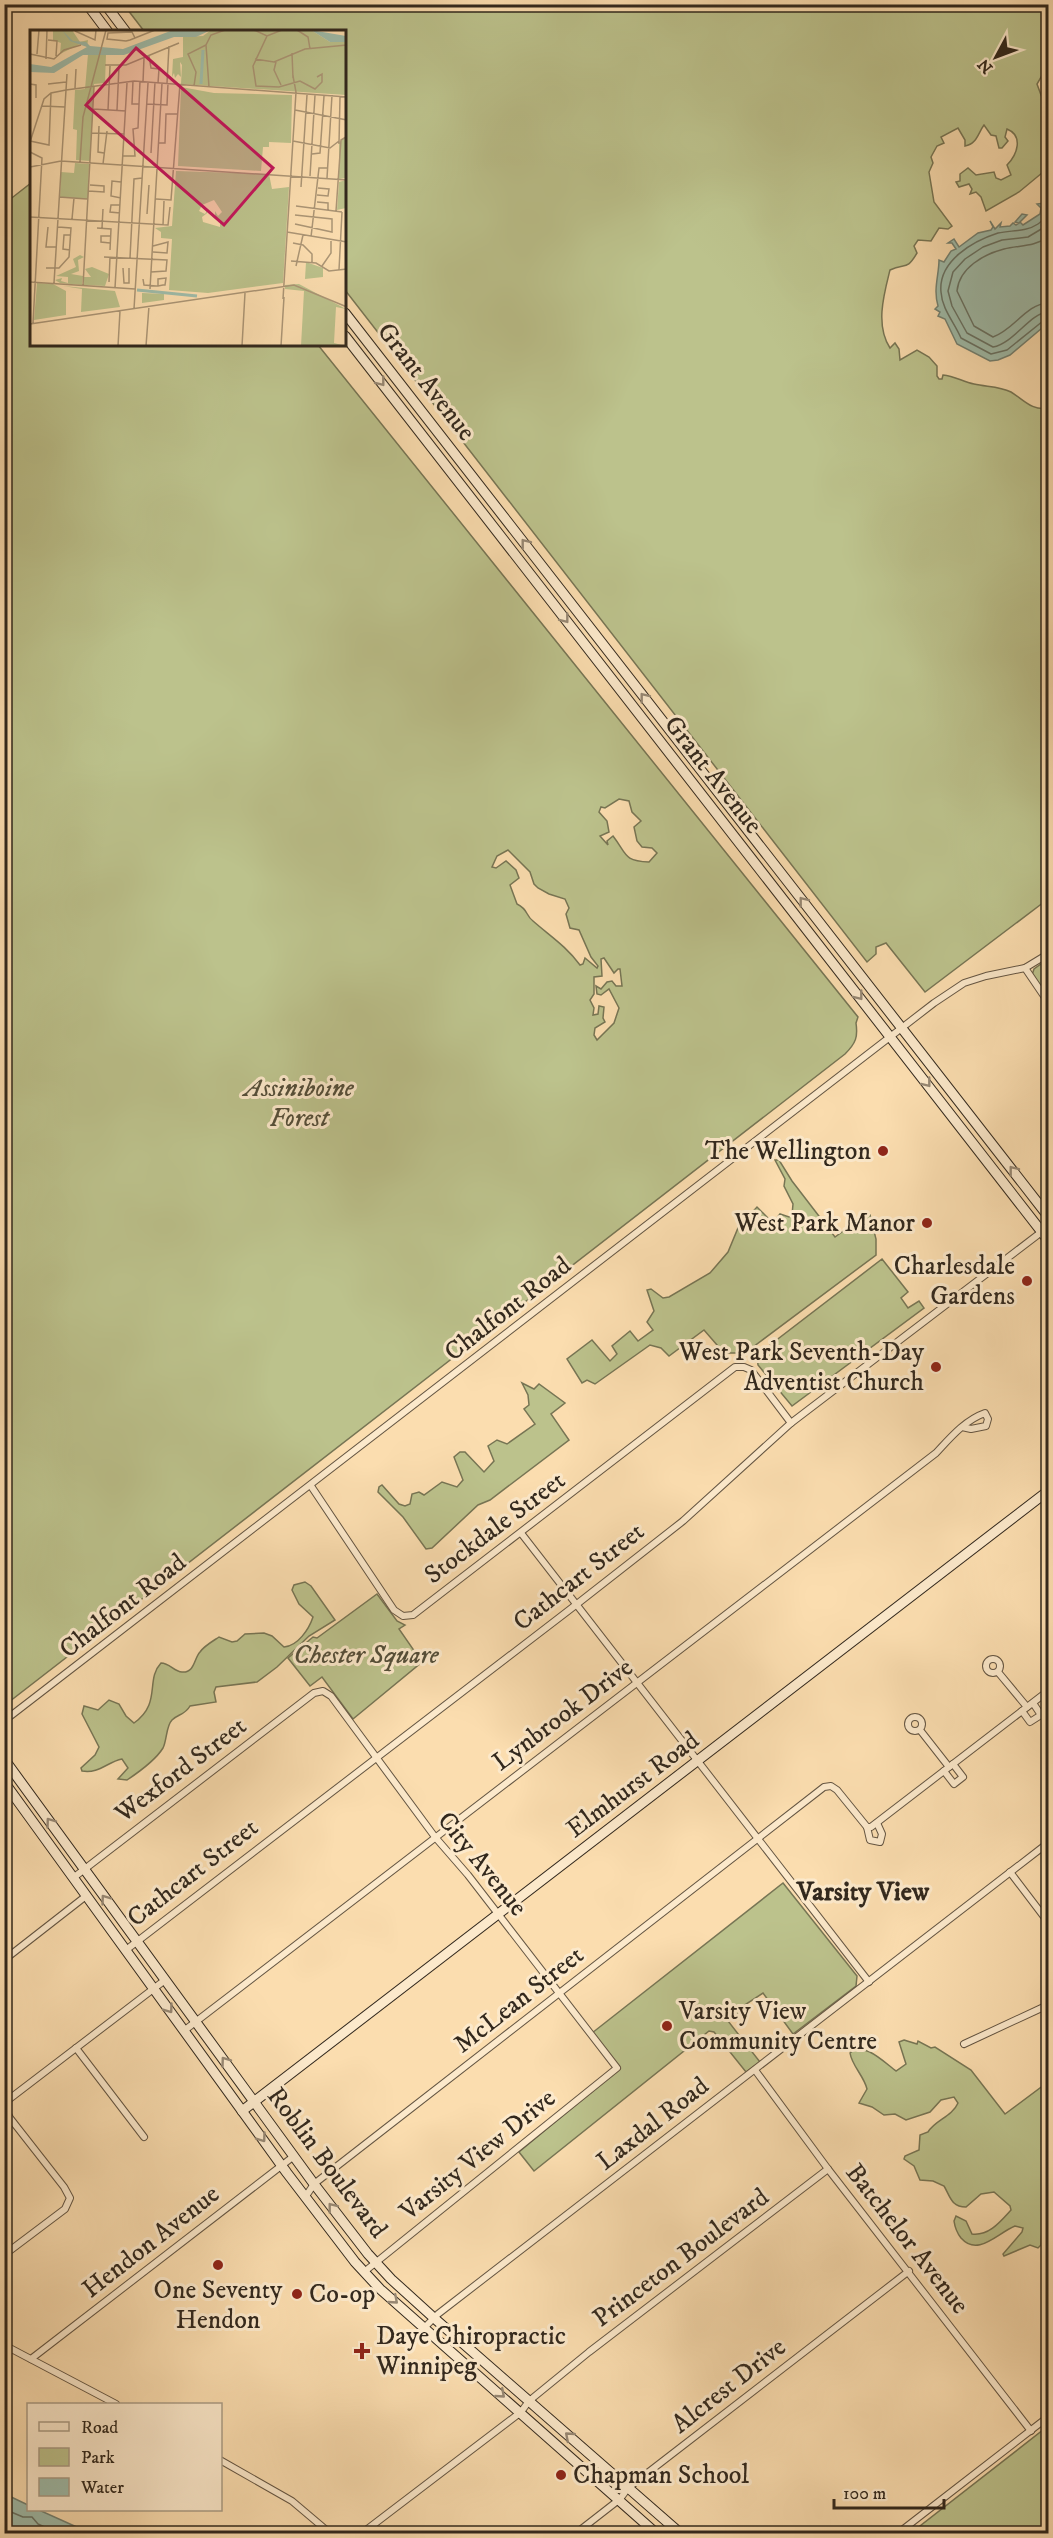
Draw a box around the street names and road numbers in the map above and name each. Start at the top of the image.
street label: Grant Avenue [370,316,482,448]
street label: Grant Avenue [657,709,769,841]
street label: Chalfont Road [438,1249,578,1369]
street label: Stockdale Street [418,1464,572,1592]
street label: Cathcart Street [507,1516,651,1638]
street label: Chalfont Road [53,1546,193,1666]
street label: Lynbrook Drive [486,1651,640,1779]
street label: Wexford Street [108,1710,253,1831]
street label: Elmhurst Road [560,1724,706,1846]
street label: City Avenue [430,1805,534,1923]
street label: Cathcart Street [121,1812,265,1934]
street label: McLean Street [447,1939,591,2061]
street label: Laxdal Road [590,2070,716,2178]
street label: Roblin Boulevard [259,2081,395,2245]
street label: Varsity View Drive [393,2082,563,2229]
street label: Batchelor Avenue [838,2157,976,2321]
street label: Hendon Avenue [76,2178,226,2306]
street label: Princeton Boulevard [586,2181,776,2335]
street label: Alcrest Drive [665,2331,793,2441]

